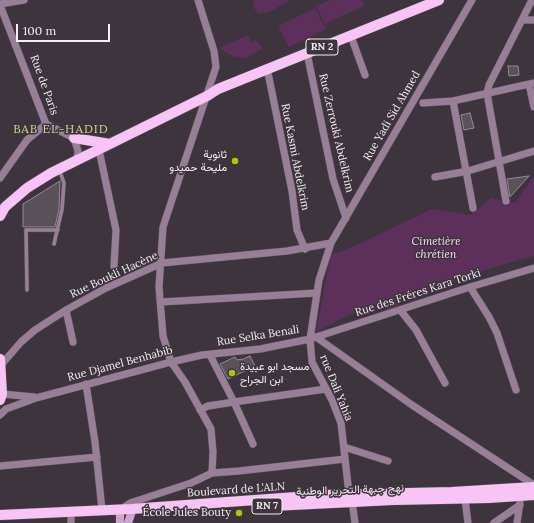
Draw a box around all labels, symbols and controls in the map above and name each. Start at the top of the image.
scale bar [18,16,112,42]
text: 100 m [23,23,56,38]
road number: RN 2 [306,39,338,55]
street label: Rue de Paris [27,53,61,117]
street label: Rue Yadi Sid Ahmed [361,69,423,163]
street label: Rue Zerrouki Abdelkrim [316,72,356,194]
street label: Rue Kasmi Abdelkrim [278,102,312,212]
district label: BAB EL-HADID [13,123,109,137]
place label: ثانوية مليحة حميدو [169,148,227,174]
marker: ثانوية مليحة حميدو [230,156,240,166]
park label: Cimetière chrétien [412,235,460,261]
street label: Rue Boukli Hacène [68,249,160,301]
street label: Rue des Fréres Kara Torki [354,266,482,320]
street label: Rue Selka Benali [216,323,300,349]
street label: Rue Djamel Benhabib [66,344,174,384]
street label: rue Dali Yahia [317,353,355,423]
place label: مسجد ابو عبيدة ابن الجراح [240,360,309,386]
marker: مسجد ابو عبيدة ابن الجراح [227,368,237,378]
street label: Boulevard de L'ALN [187,480,285,500]
street label: نهج جبهة التحرير الوطنية [296,482,404,498]
road number: RN 7 [252,498,282,514]
place label: École Jules Bouty [143,506,231,520]
marker: École Jules Bouty [234,508,244,518]

